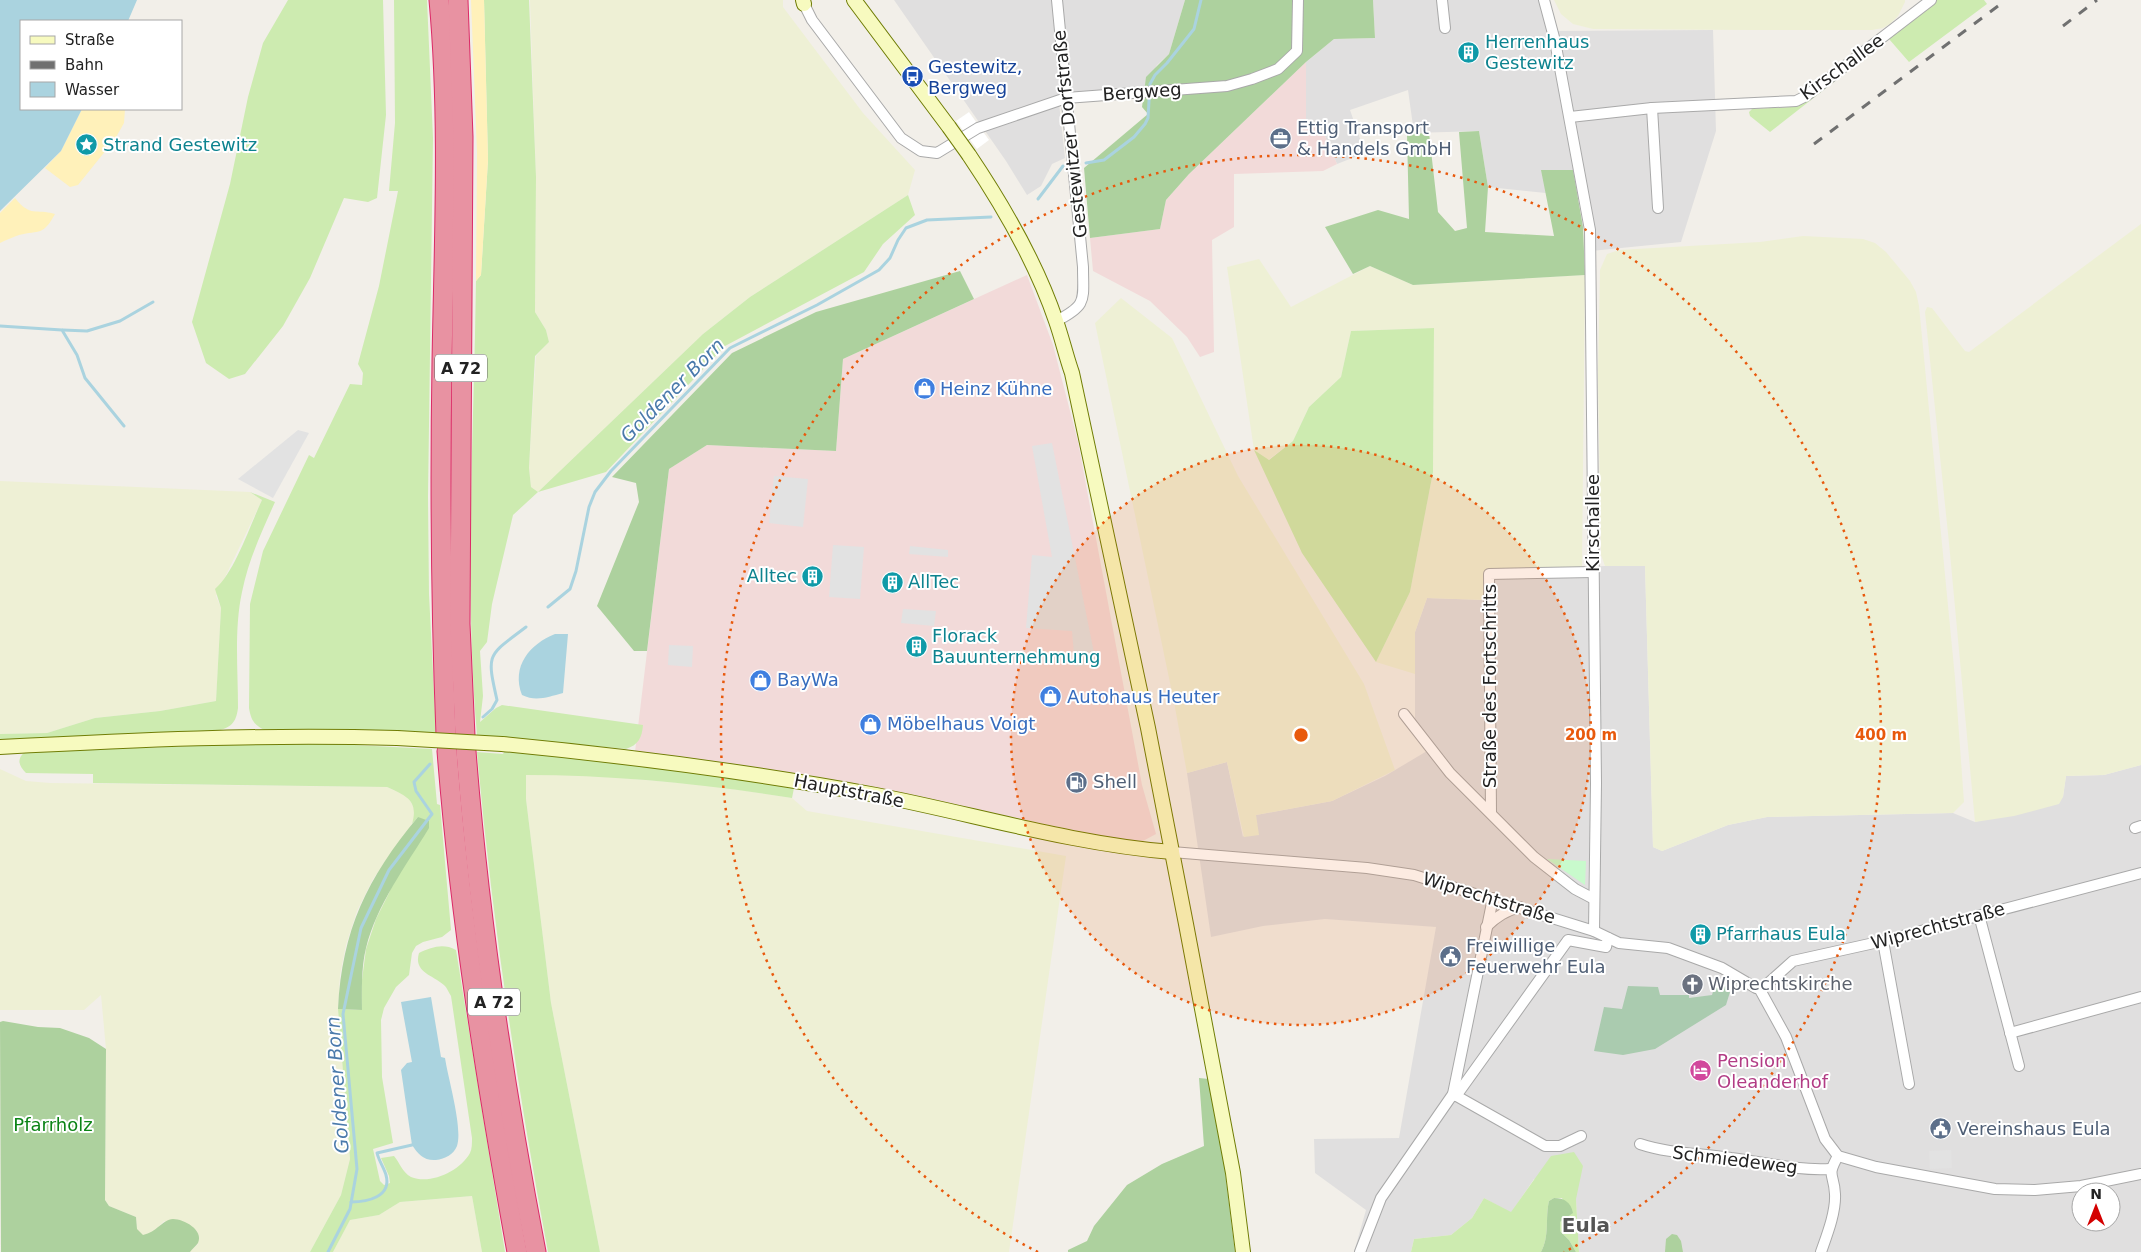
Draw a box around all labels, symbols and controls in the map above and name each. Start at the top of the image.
legend [20,20,182,110]
street label: Gestewitzer Dorfstraße [1048,29,1091,239]
street label: Kirschallee [1796,29,1888,104]
text: Straße [65,31,114,49]
place label: Herrenhaus Gestewitz [1485,31,1589,73]
building icon: Herrenhaus Gestewitz [1457,40,1481,64]
text: Bahn [65,56,104,74]
place label: Gestewitz, Bergweg [928,56,1022,98]
bus stop icon: Gestewitz, Bergweg [900,65,924,89]
street label: Bergweg [1102,78,1182,105]
text: Wasser [65,81,120,99]
place label: Ettig Transport & Handels GmbH [1297,117,1452,159]
office icon: Ettig Transport & Handels GmbH [1269,126,1293,150]
place icon: Strand Gestewitz [75,133,99,157]
place label: Strand Gestewitz [103,134,257,155]
water label: Goldener Born [616,334,728,446]
road number: A 72 [435,354,487,382]
shop icon: Heinz Kühne [912,377,936,401]
place label: Heinz Kühne [940,378,1052,399]
street label: Kirschallee [1582,474,1603,572]
building icon: Alltec [801,564,825,588]
place label: Alltec [747,565,797,586]
building icon: AllTec [880,570,904,594]
place label: AllTec [908,571,959,592]
street label: Straße des Fortschritts [1479,584,1500,788]
place label: Florack Bauunternehmung [932,625,1101,667]
building icon: Florack Bauunternehmung [904,634,928,658]
shop icon: BayWa [749,668,773,692]
place label: BayWa [777,669,839,690]
shop icon: Autohaus Heuter [1039,685,1063,709]
place label: Autohaus Heuter [1067,686,1220,707]
shop icon: Möbelhaus Voigt [859,712,883,736]
place label: Möbelhaus Voigt [887,713,1035,734]
centre of rings [1292,726,1310,744]
text: 200 m [1565,726,1617,744]
text: 400 m [1855,726,1907,744]
street label: Hauptstraße [792,770,906,811]
fuel station icon: Shell [1065,770,1089,794]
place label: Shell [1093,771,1137,792]
street label: Wiprechtstraße [1420,867,1558,928]
street label: Wiprechtstraße [1869,898,2007,953]
building icon: Pfarrhaus Eula [1688,922,1712,946]
place label: Pfarrhaus Eula [1716,923,1846,944]
place label: Freiwillige Feuerwehr Eula [1466,935,1605,977]
public building icon: Freiwillige Feuerwehr Eula [1438,944,1462,968]
church icon: Wiprechtskirche [1680,972,1704,996]
place label: Wiprechtskirche [1708,973,1852,994]
road number: A 72 [468,989,520,1016]
water label: Goldener Born [321,1016,353,1154]
place label: Pension Oleanderhof [1717,1050,1829,1092]
hotel icon: Pension Oleanderhof [1689,1059,1713,1083]
park label: Pfarrholz [13,1114,93,1135]
public building icon: Vereinshaus Eula [1929,1117,1953,1141]
place label: Vereinshaus Eula [1957,1118,2111,1139]
street label: Schmiedeweg [1671,1141,1799,1178]
north arrow [2071,1182,2121,1232]
text: N [2090,1186,2102,1202]
district label: Eula [1562,1213,1610,1237]

